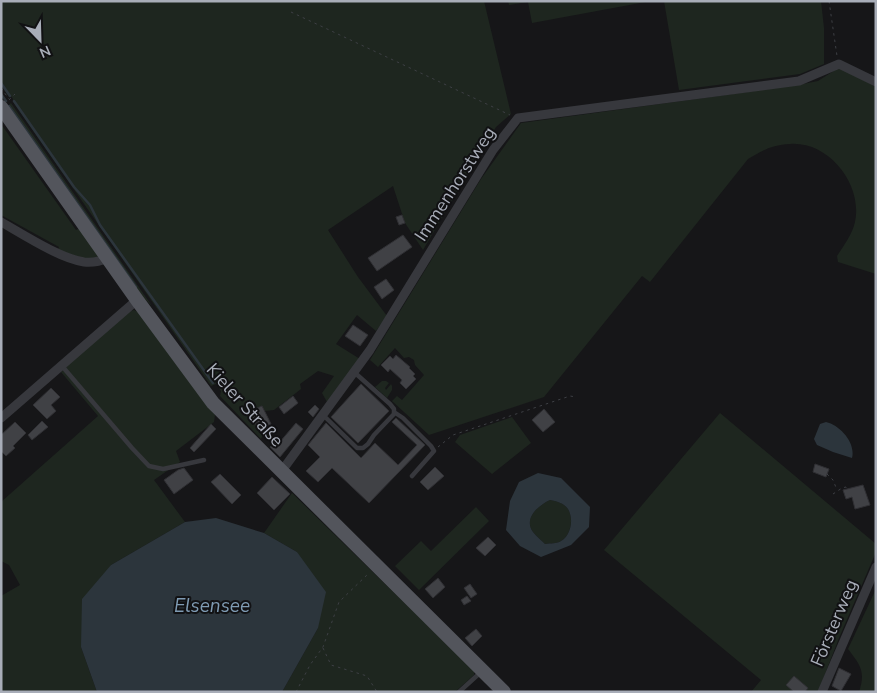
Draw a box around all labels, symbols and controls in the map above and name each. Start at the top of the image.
north arrow [15,15,65,65]
text: N [36,41,53,62]
street label: Immenhorstweg [409,122,501,246]
street label: Kieler Straße [201,358,289,452]
street label: Försterweg [805,576,863,670]
water label: Elsensee [174,593,250,619]

